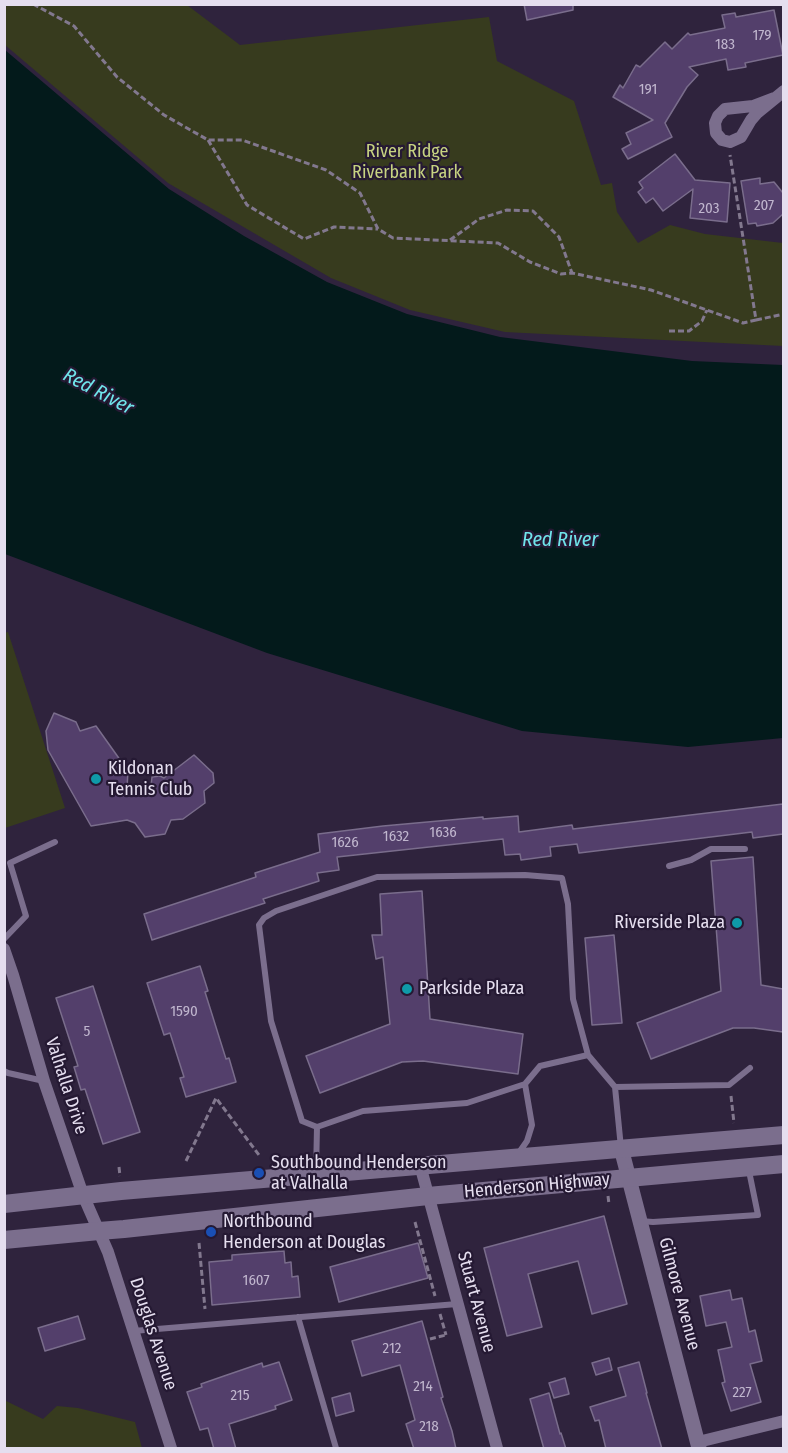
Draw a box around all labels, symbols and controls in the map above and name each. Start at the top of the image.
house number: 179 [753,27,771,45]
house number: 183 [715,36,735,54]
house number: 191 [639,81,657,99]
park label: River Ridge Riverbank Park [352,141,462,184]
house number: 207 [754,197,774,215]
house number: 203 [698,200,720,218]
water label: Red River [59,364,137,420]
water label: Red River [522,528,598,552]
place label: Kildonan Tennis Club [108,758,192,800]
marker: Kildonan Tennis Club [89,772,103,786]
house number: 1636 [429,824,457,842]
house number: 1632 [383,828,409,846]
house number: 1626 [331,834,359,852]
place label: Riverside Plaza [614,912,725,934]
marker: Riverside Plaza [730,916,744,930]
place label: Parkside Plaza [419,978,524,1000]
marker: Parkside Plaza [400,982,414,996]
house number: 1590 [170,1003,198,1021]
house number: 5 [84,1023,90,1041]
street label: Valhalla Drive [40,1035,92,1137]
place label: Southbound Henderson at Valhalla [271,1152,446,1194]
marker: Southbound Henderson at Valhalla [252,1166,266,1180]
street label: Henderson Highway [463,1169,611,1203]
place label: Northbound Henderson at Douglas [223,1211,386,1254]
marker: Northbound Henderson at Douglas [204,1225,218,1239]
street label: Gilmore Avenue [654,1235,704,1353]
street label: Stuart Avenue [452,1249,500,1355]
house number: 1607 [243,1272,269,1290]
street label: Douglas Avenue [125,1275,181,1393]
house number: 212 [383,1340,401,1358]
house number: 214 [413,1378,433,1396]
house number: 227 [732,1384,752,1402]
house number: 215 [230,1387,250,1405]
house number: 218 [419,1418,439,1436]

